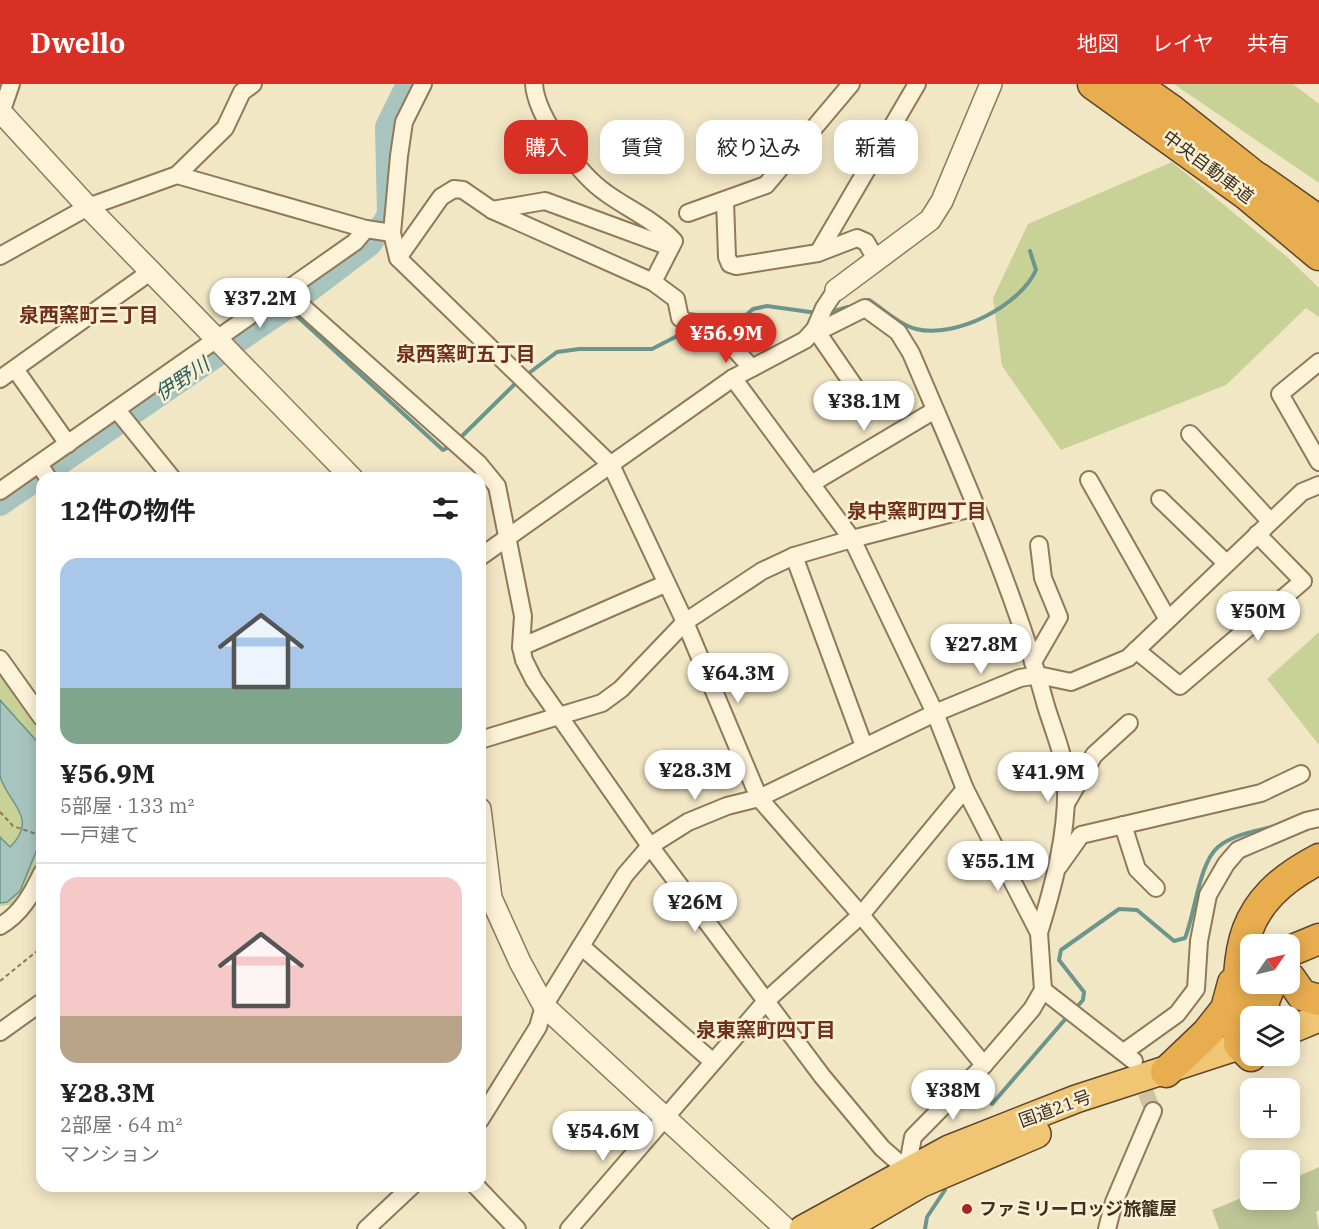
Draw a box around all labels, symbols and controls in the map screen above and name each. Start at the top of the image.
text: Dwello [30,24,125,61]
text: 地図 [1077,29,1119,57]
text: レイヤ [1152,29,1214,57]
text: 共有 [1247,29,1289,57]
chip: 購入 [504,120,588,174]
chip: 賃貸 [600,120,684,174]
chip: 絞り込み [696,120,822,174]
chip: 新着 [834,120,918,174]
street label: 中央自動車道 [1158,125,1258,208]
pin: ¥37.2M [211,278,309,329]
text: ¥37.2M [223,284,297,311]
district label: 泉西窯町三丁目 [19,301,159,328]
pin: ¥56.9M [677,313,775,364]
text: ¥56.9M [689,319,763,346]
district label: 泉西窯町五丁目 [396,340,536,367]
water label: 伊野川 [149,349,216,407]
pin: ¥38.1M [815,381,913,432]
text: ¥38.1M [827,387,901,414]
icon: filters [429,492,462,525]
text: 12件の物件 [60,493,195,527]
district label: 泉中窯町四丁目 [847,497,987,524]
pin: ¥50M [1222,591,1294,642]
icon: home [207,597,315,705]
text: ¥50M [1230,597,1286,624]
pin: ¥27.8M [932,624,1030,675]
text: ¥27.8M [944,630,1018,657]
pin: ¥64.3M [689,653,787,704]
text: ¥64.3M [701,659,775,686]
pin: ¥28.3M [646,750,744,801]
pin: ¥41.9M [999,752,1097,803]
text: ¥56.9M [60,756,155,790]
text: ¥28.3M [658,756,732,783]
text: ¥41.9M [1011,758,1085,785]
text: 5部屋 · 133 m² [60,792,194,819]
text: 一戸建て [60,821,140,848]
pin: ¥55.1M [949,841,1047,892]
text: ¥55.1M [961,847,1035,874]
pin: ¥26M [659,882,731,933]
text: ¥26M [667,888,723,915]
icon: home [207,916,315,1024]
north arrow [1240,934,1300,994]
map controls [1240,934,1300,1210]
button: layers [1240,1006,1300,1066]
district label: 泉東窯町四丁目 [696,1016,836,1043]
pin: ¥38M [917,1070,989,1121]
text: ¥28.3M [60,1075,155,1109]
text: ¥38M [925,1076,981,1103]
button: + [1240,1078,1300,1138]
street label: 国道21号 [1015,1085,1094,1132]
text: 2部屋 · 64 m² [60,1111,182,1138]
pin: ¥54.6M [554,1111,652,1162]
text: ¥54.6M [566,1117,640,1144]
text: マンション [60,1140,160,1167]
button: − [1240,1150,1300,1210]
place label: ファミリーロッジ旅籠屋 [979,1197,1177,1220]
marker: ファミリーロッジ旅籠屋 [960,1202,974,1216]

